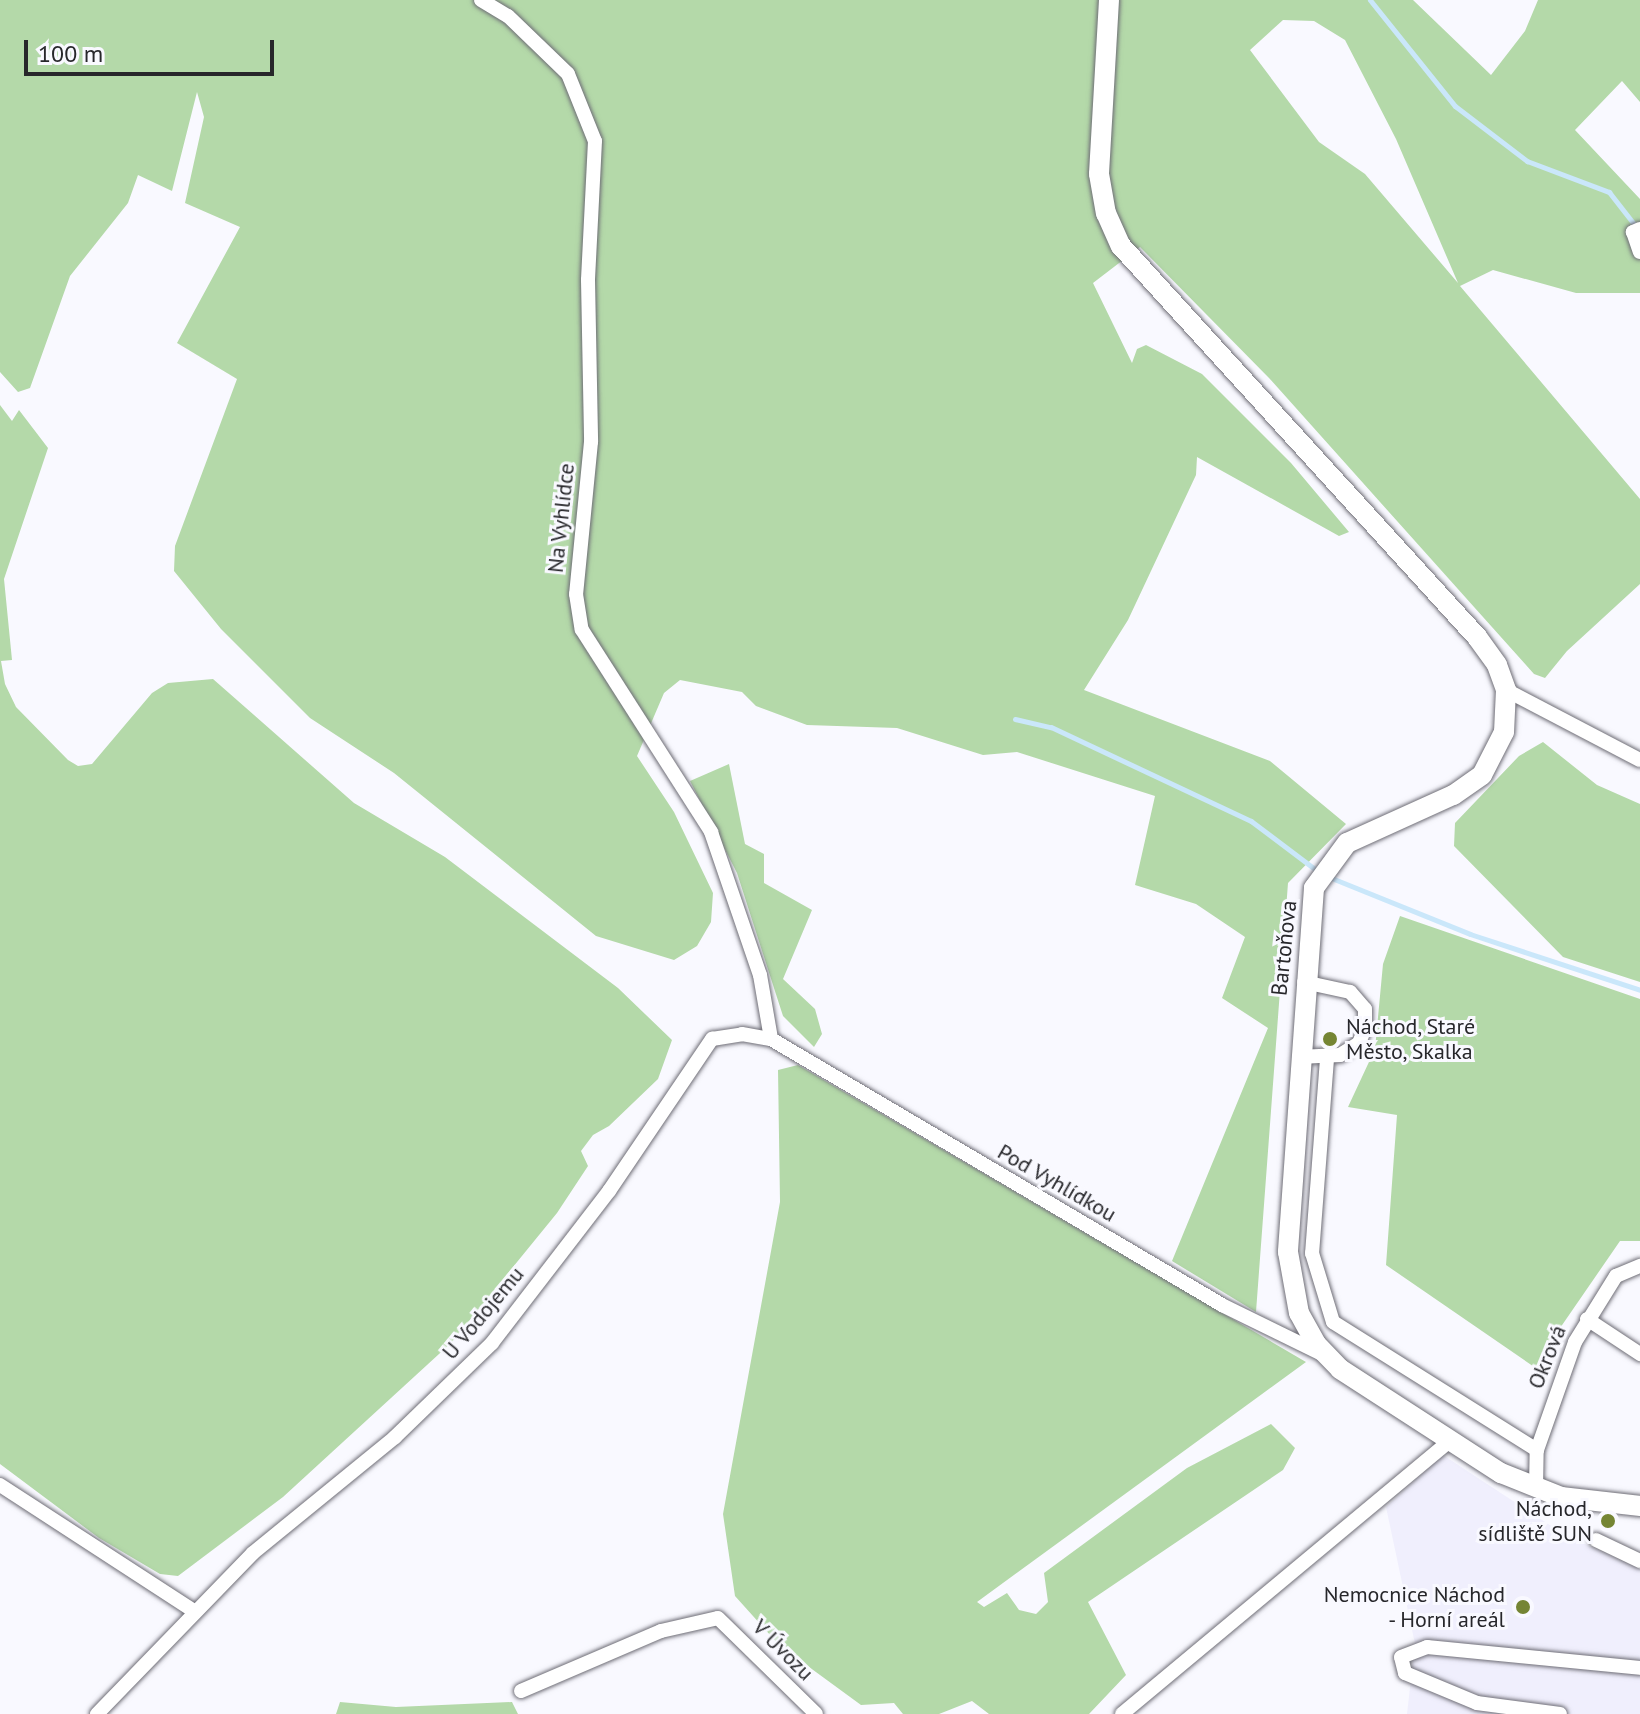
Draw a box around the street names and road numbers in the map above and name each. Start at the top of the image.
street label: Na Vyhlídce [542,462,580,574]
street label: Bartoňova [1266,899,1302,997]
street label: Pod Vyhlídkou [993,1138,1121,1228]
street label: U Vodojemu [436,1261,530,1365]
street label: Okrová [1522,1321,1572,1393]
street label: V Úvozu [747,1614,819,1686]

